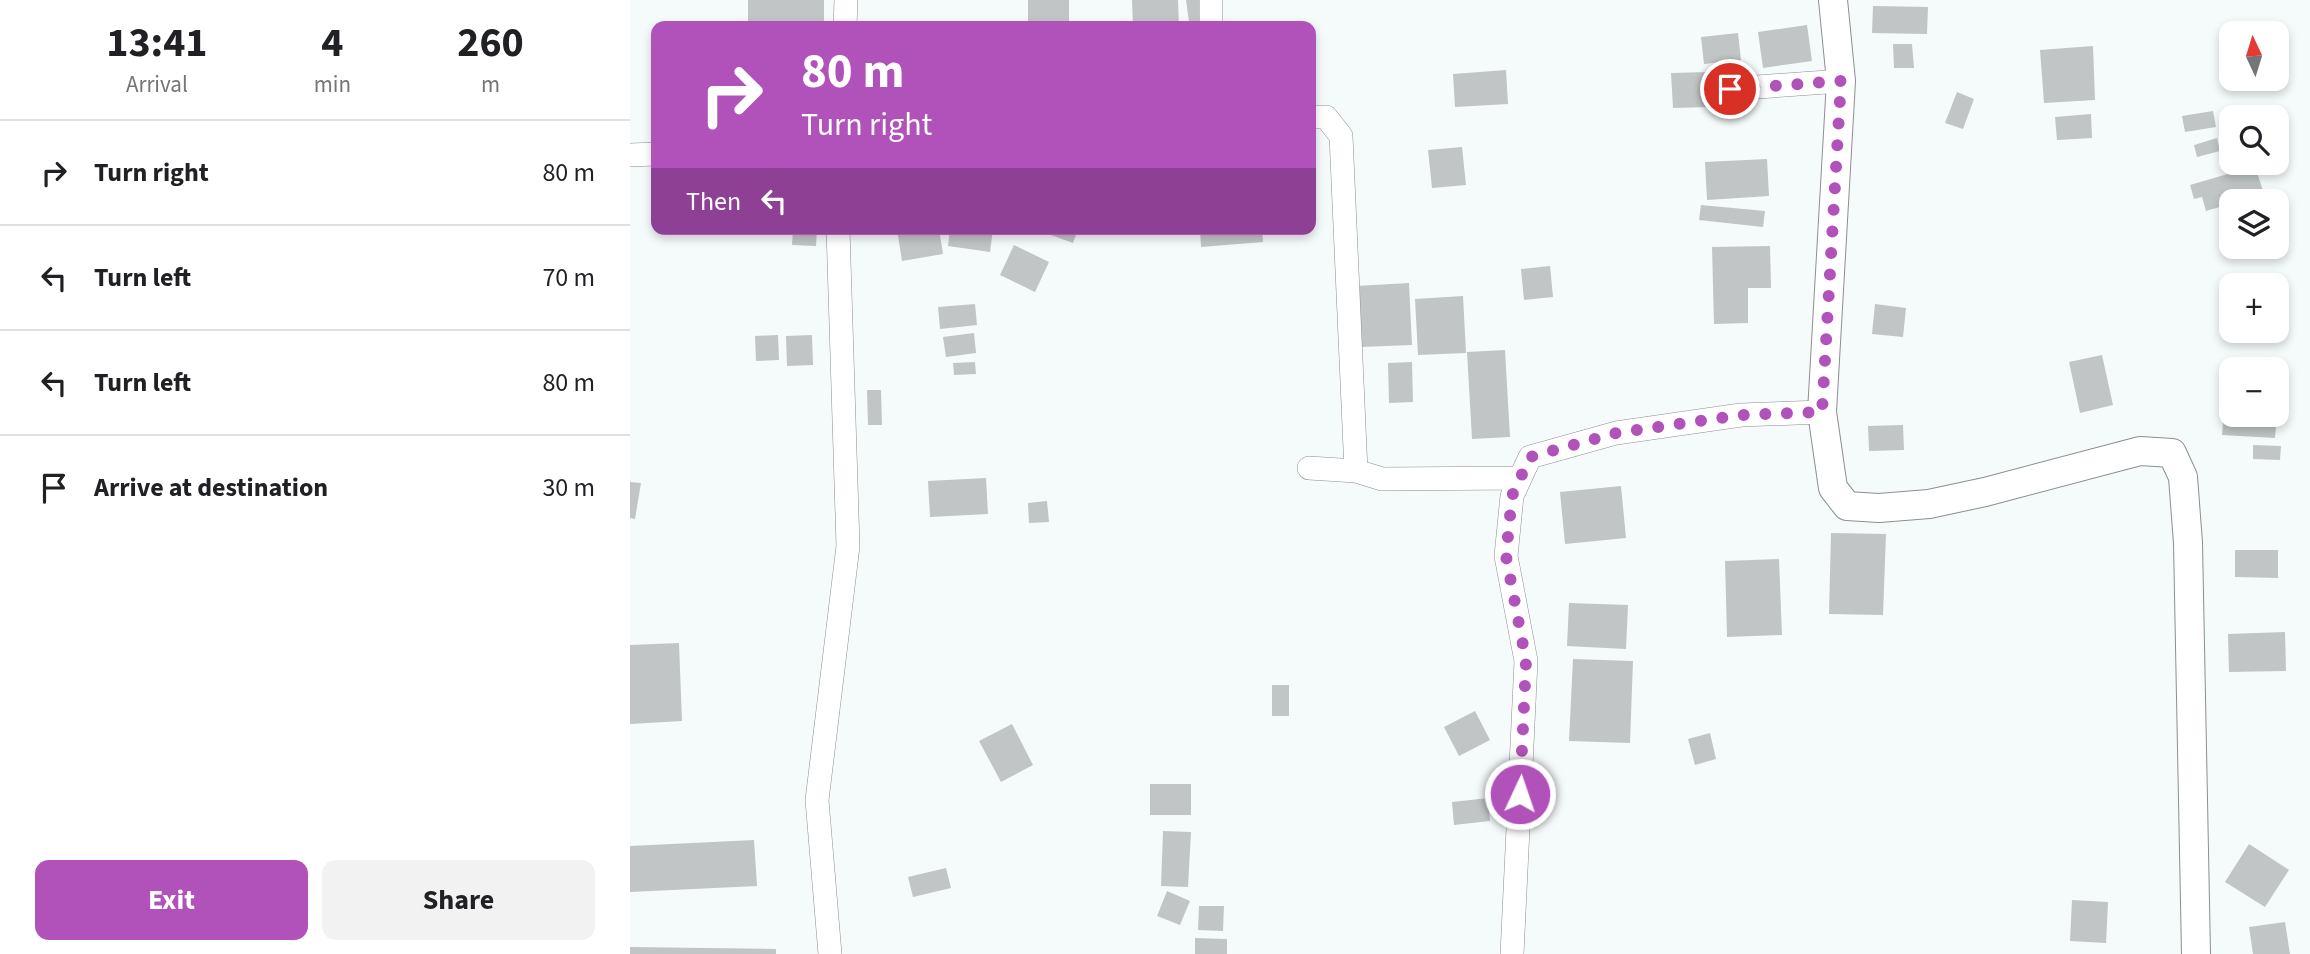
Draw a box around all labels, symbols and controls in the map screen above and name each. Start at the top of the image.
text: 13:41 [106,13,208,73]
text: 4 [321,13,343,73]
text: 260 [457,13,524,73]
north arrow [2219,21,2289,91]
map controls [2219,21,2289,427]
text: 80 m [801,37,905,107]
icon: right [686,49,777,140]
pin [1700,59,1760,119]
text: Arrival [126,68,188,101]
text: min [314,68,351,101]
text: m [481,68,500,101]
icon: arrive [1711,70,1749,108]
text: Turn right [801,102,932,148]
button: search [2219,105,2289,175]
icon: right [35,154,73,192]
text: Turn right [94,154,209,191]
text: 80 m [542,154,595,191]
icon: left [755,182,793,220]
text: Then [686,183,741,220]
button: layers [2219,189,2289,259]
icon: left [35,259,73,297]
text: Turn left [94,259,191,296]
text: 70 m [542,259,595,296]
button: + [2219,273,2289,343]
button: − [2219,357,2289,427]
icon: left [35,364,73,402]
text: Turn left [94,364,191,401]
text: 80 m [542,364,595,401]
icon: arrive [35,469,73,507]
text: Arrive at destination [94,469,328,506]
text: 30 m [542,469,595,506]
position arrow [1483,757,1557,831]
button: Exit [35,860,308,940]
button: Share [322,860,595,940]

